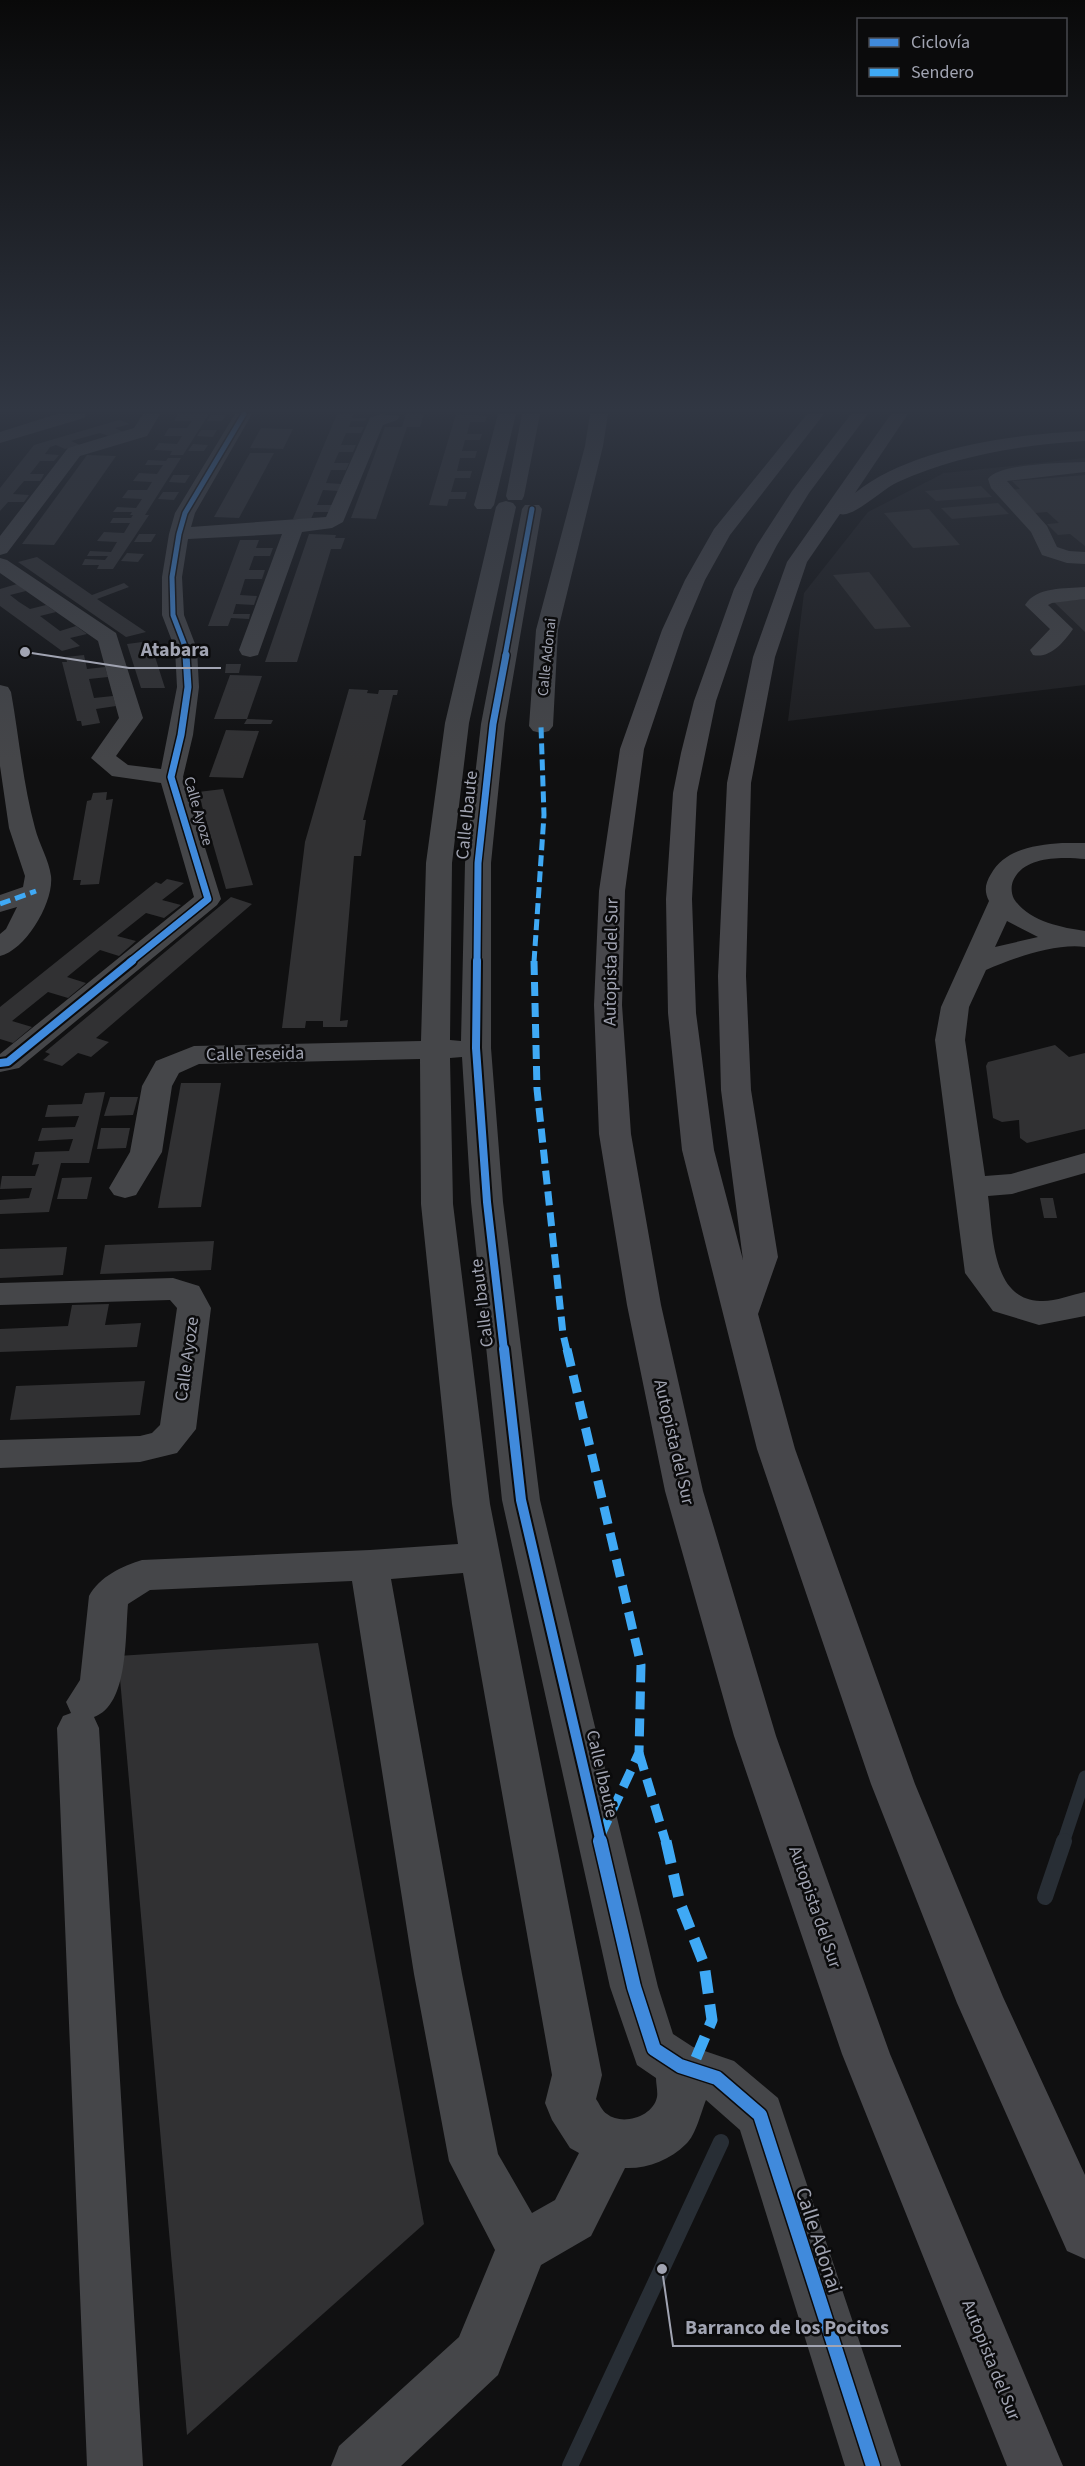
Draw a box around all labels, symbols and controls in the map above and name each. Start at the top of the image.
legend [857,18,1067,96]
text: Ciclovía [911,30,970,55]
text: Sendero [911,60,974,85]
street label: Calle Adonai [532,617,562,697]
callout: Atabara [129,630,221,668]
text: Atabara [140,636,209,664]
street label: Calle Ibaute [450,769,484,861]
street label: Calle Ayoze [178,774,218,848]
street label: Autopista del Sur [597,897,625,1026]
street label: Calle Teseida [206,1041,304,1067]
street label: Calle Ibaute [464,1257,500,1349]
street label: Calle Ayoze [169,1315,205,1403]
street label: Autopista del Sur [647,1377,701,1508]
street label: Calle Ibaute [580,1728,624,1820]
street label: Autopista del Sur [782,1843,848,1972]
street label: Calle Adonai [788,2183,850,2297]
street label: Autopista del Sur [955,2296,1027,2425]
callout: Barranco de los Pocitos [673,2308,901,2346]
text: Barranco de los Pocitos [685,2314,889,2342]

